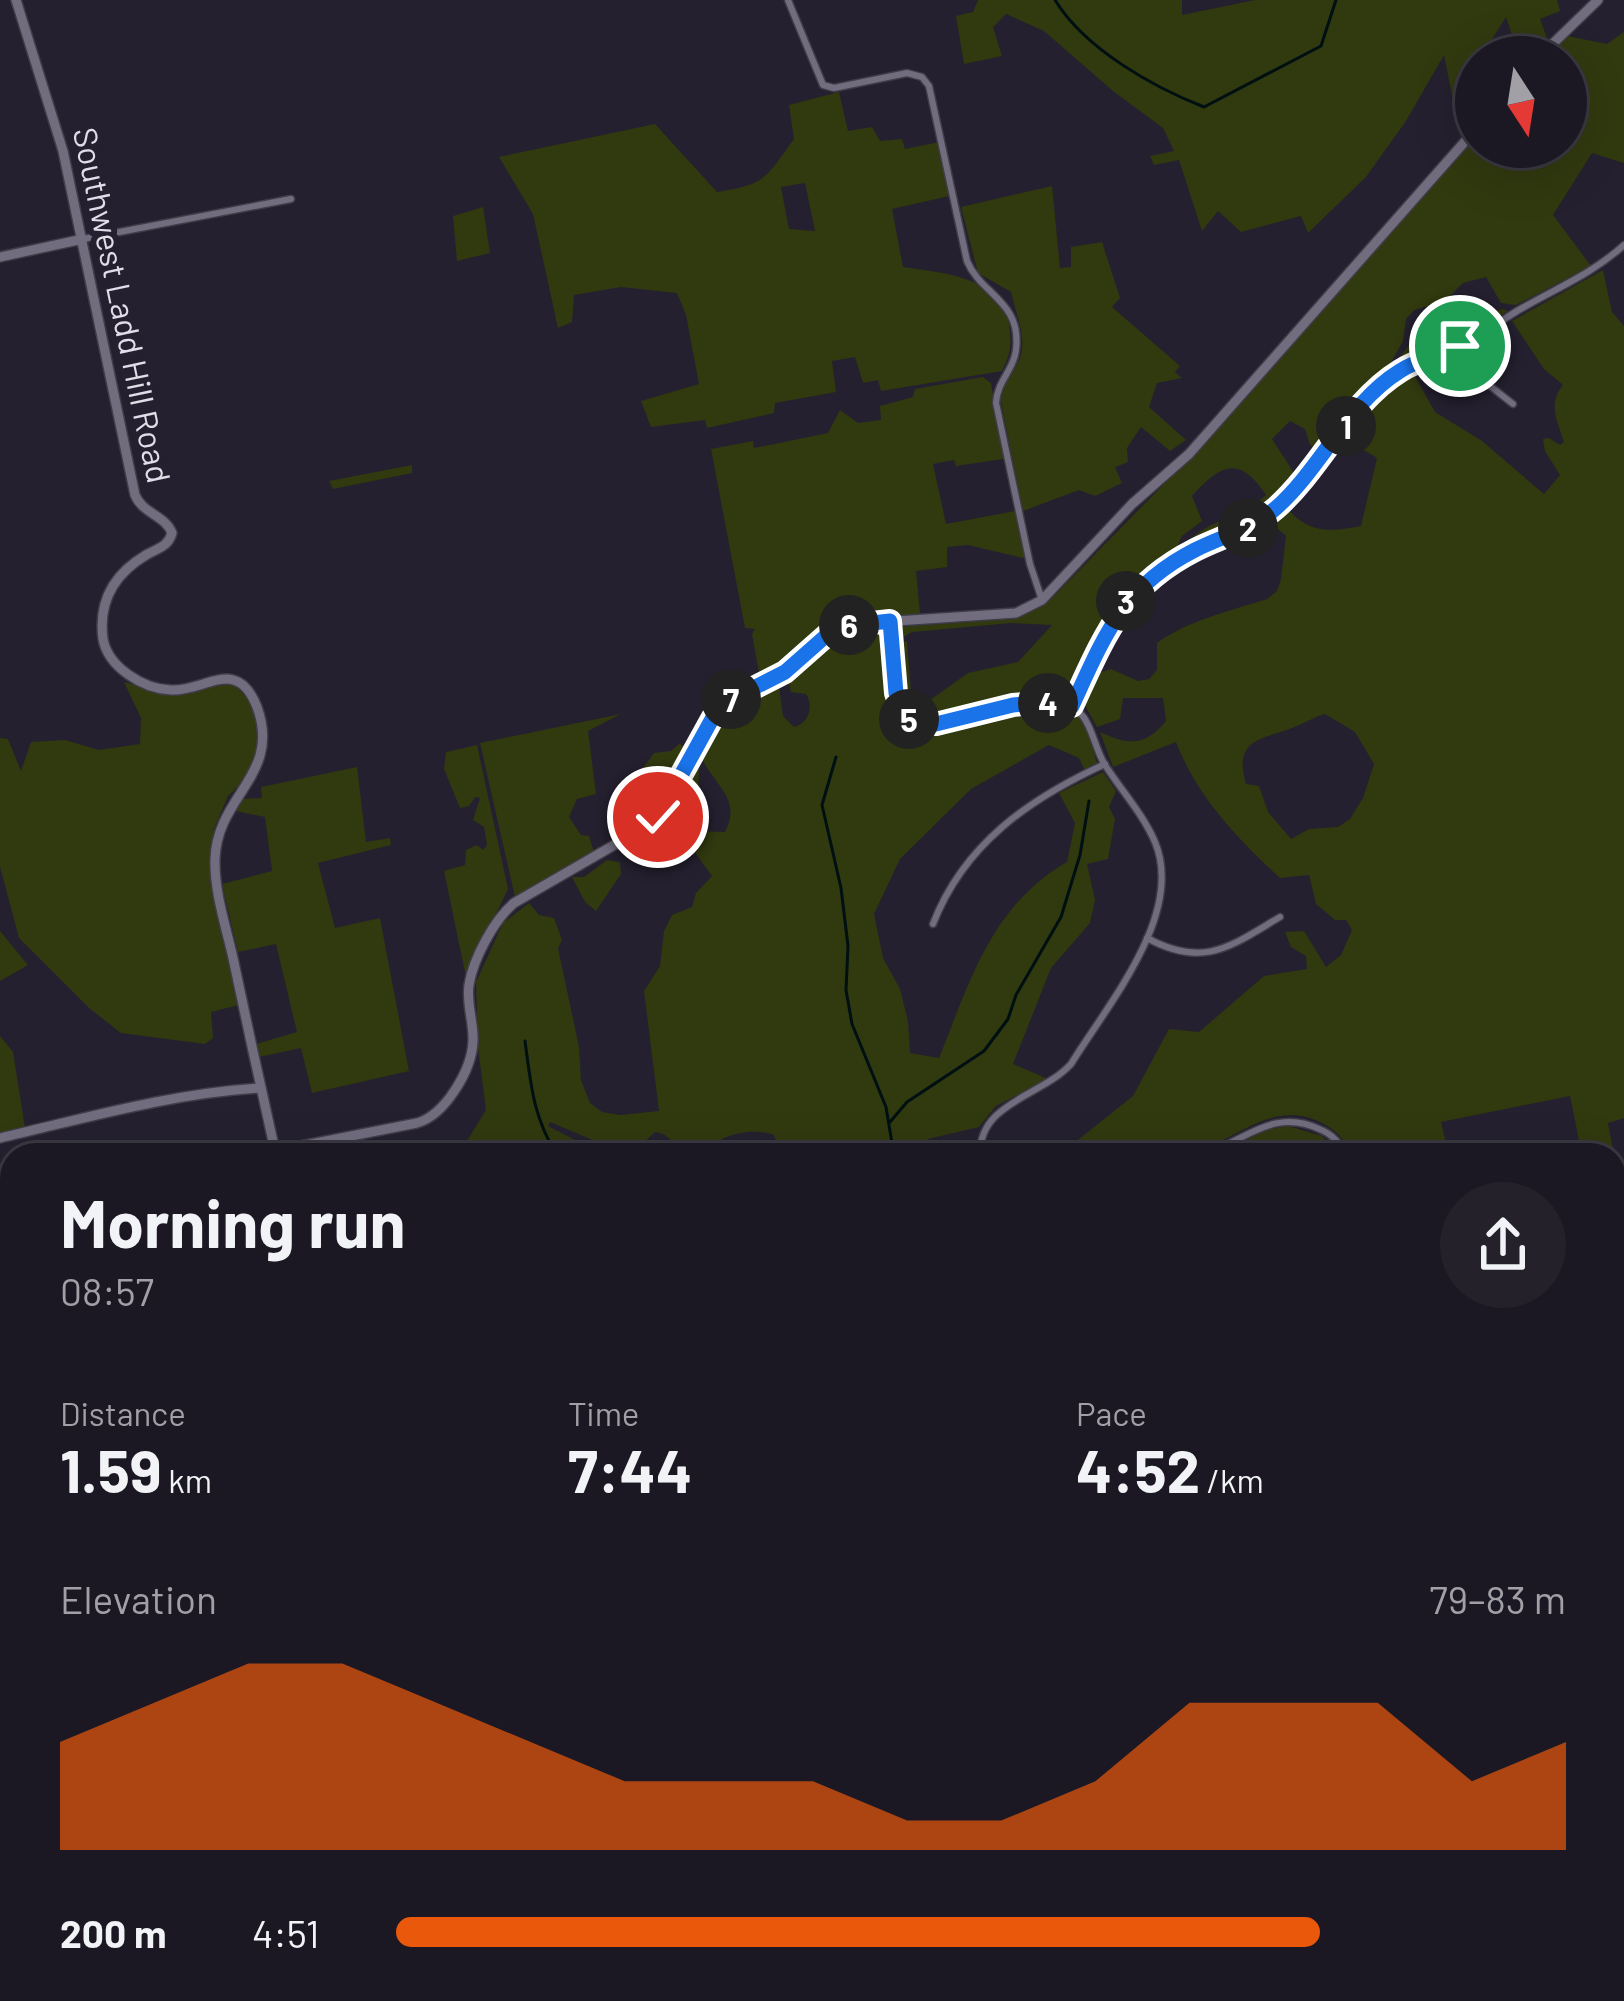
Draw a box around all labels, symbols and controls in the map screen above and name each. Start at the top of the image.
north arrow [1455,36,1587,168]
map controls [1455,36,1587,168]
street label: Southwest Ladd Hill Road [66,124,180,486]
pin [1409,295,1511,397]
icon: arrive [1427,313,1493,379]
pin: 1 [1316,396,1376,456]
text: 1 [1340,406,1352,446]
pin: 2 [1218,498,1278,558]
text: 2 [1239,508,1257,548]
pin: 3 [1096,571,1156,631]
text: 3 [1117,581,1135,621]
pin: 6 [819,595,879,655]
text: 6 [840,605,858,645]
pin: 7 [701,669,761,729]
pin: 4 [1018,673,1078,733]
text: 7 [723,679,739,719]
text: 4 [1038,683,1058,723]
pin: 5 [879,689,939,749]
text: 5 [900,699,918,739]
pin [607,766,709,868]
icon: check [625,784,691,850]
text: Morning run [60,1182,406,1261]
button: share [1440,1182,1566,1308]
text: 08:57 [60,1267,154,1314]
text: Distance [60,1393,186,1433]
text: Time [568,1393,639,1433]
text: Pace [1076,1393,1147,1433]
text: 1.59 [60,1433,162,1505]
text: 7:44 [568,1433,692,1505]
text: 4:52 [1076,1433,1200,1505]
text: km [162,1460,212,1500]
text: /km [1200,1460,1264,1500]
text: Elevation [60,1575,217,1622]
text: 79–83 m [1429,1575,1566,1622]
text: 200 m [60,1909,167,1956]
text: 4:51 [252,1909,319,1956]

